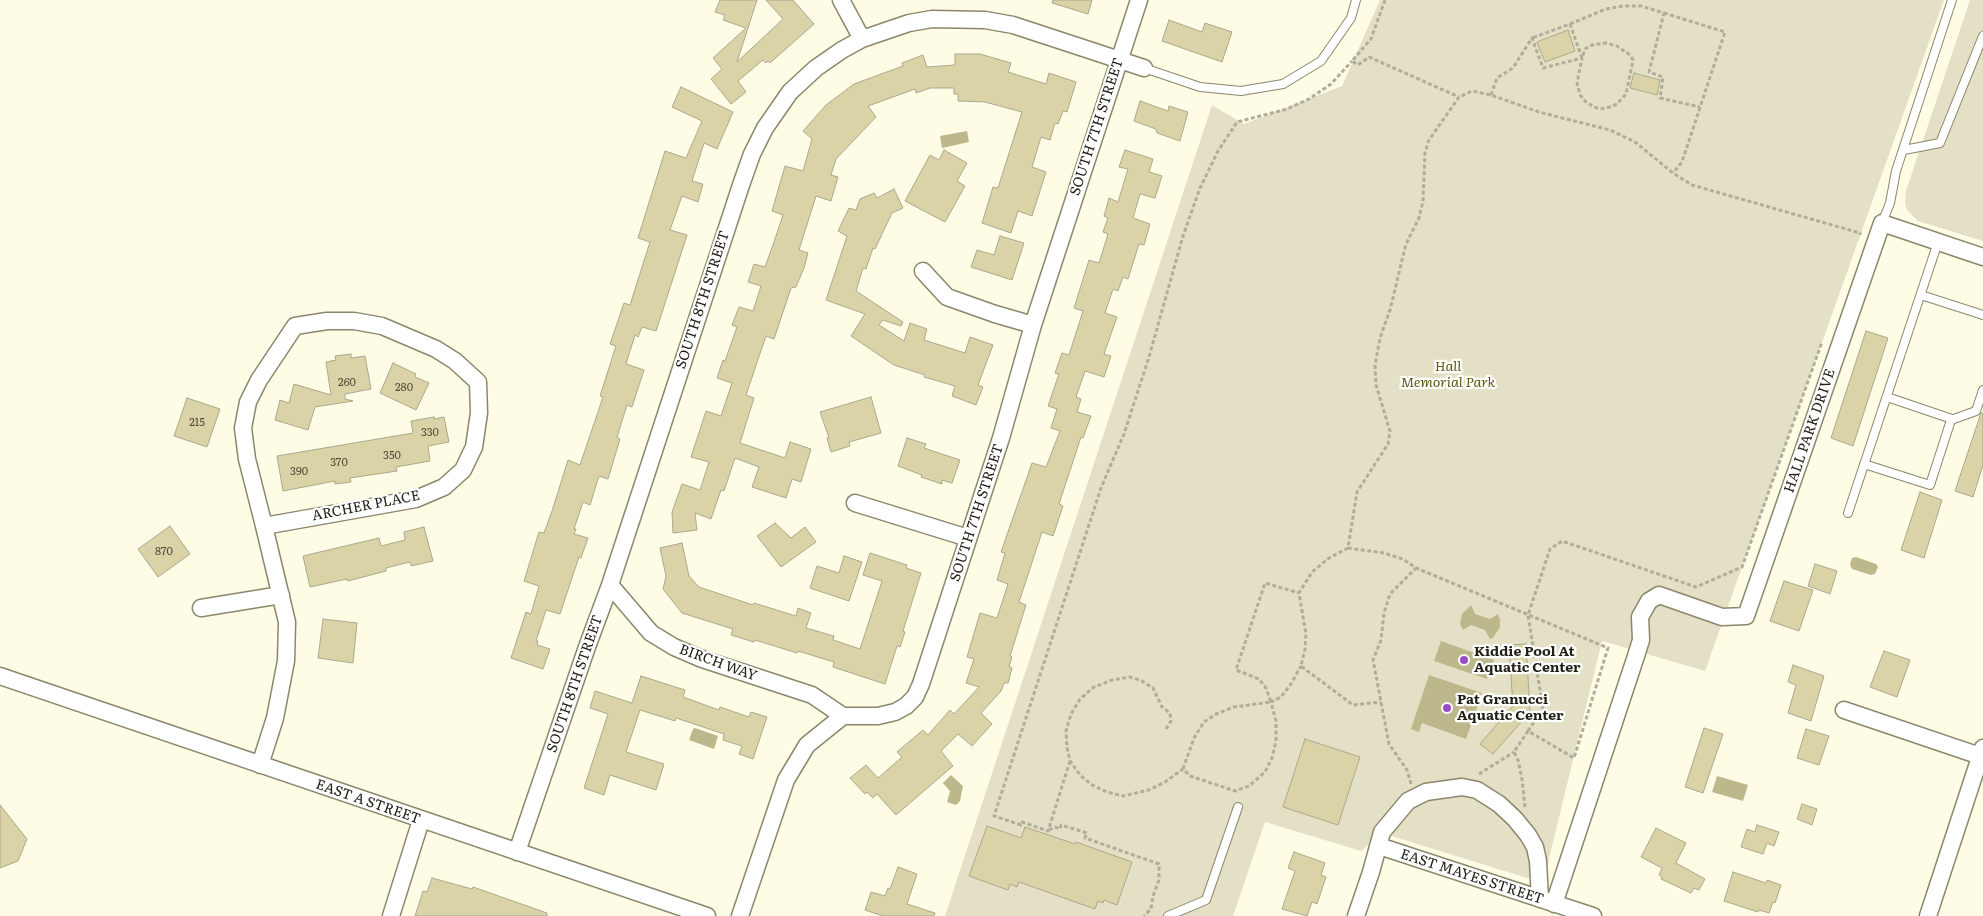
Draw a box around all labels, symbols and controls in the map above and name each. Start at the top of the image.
street label: SOUTH 7TH STREET [1067,56,1127,198]
street label: SOUTH 8TH STREET [673,229,733,371]
park label: Hall Memorial Park [1401,359,1495,392]
street label: HALL PARK DRIVE [1781,367,1839,495]
house number: 260 [338,376,356,390]
house number: 280 [395,381,413,395]
house number: 215 [189,416,205,430]
house number: 330 [421,426,439,440]
street label: SOUTH 7TH STREET [947,442,1007,584]
house number: 350 [383,449,401,463]
house number: 370 [330,456,348,470]
house number: 390 [290,465,308,479]
street label: ARCHER PLACE [311,487,421,525]
house number: 870 [155,545,173,559]
street label: SOUTH 8TH STREET [544,613,606,755]
street label: BIRCH WAY [677,641,759,685]
place label: Kiddie Pool At Aquatic Center [1474,644,1581,676]
marker: Kiddie Pool At Aquatic Center [1458,654,1470,666]
place label: Pat Granucci Aquatic Center [1457,692,1564,724]
marker: Pat Granucci Aquatic Center [1441,702,1453,714]
street label: EAST A STREET [313,776,423,828]
street label: EAST MAYES STREET [1398,846,1546,908]

